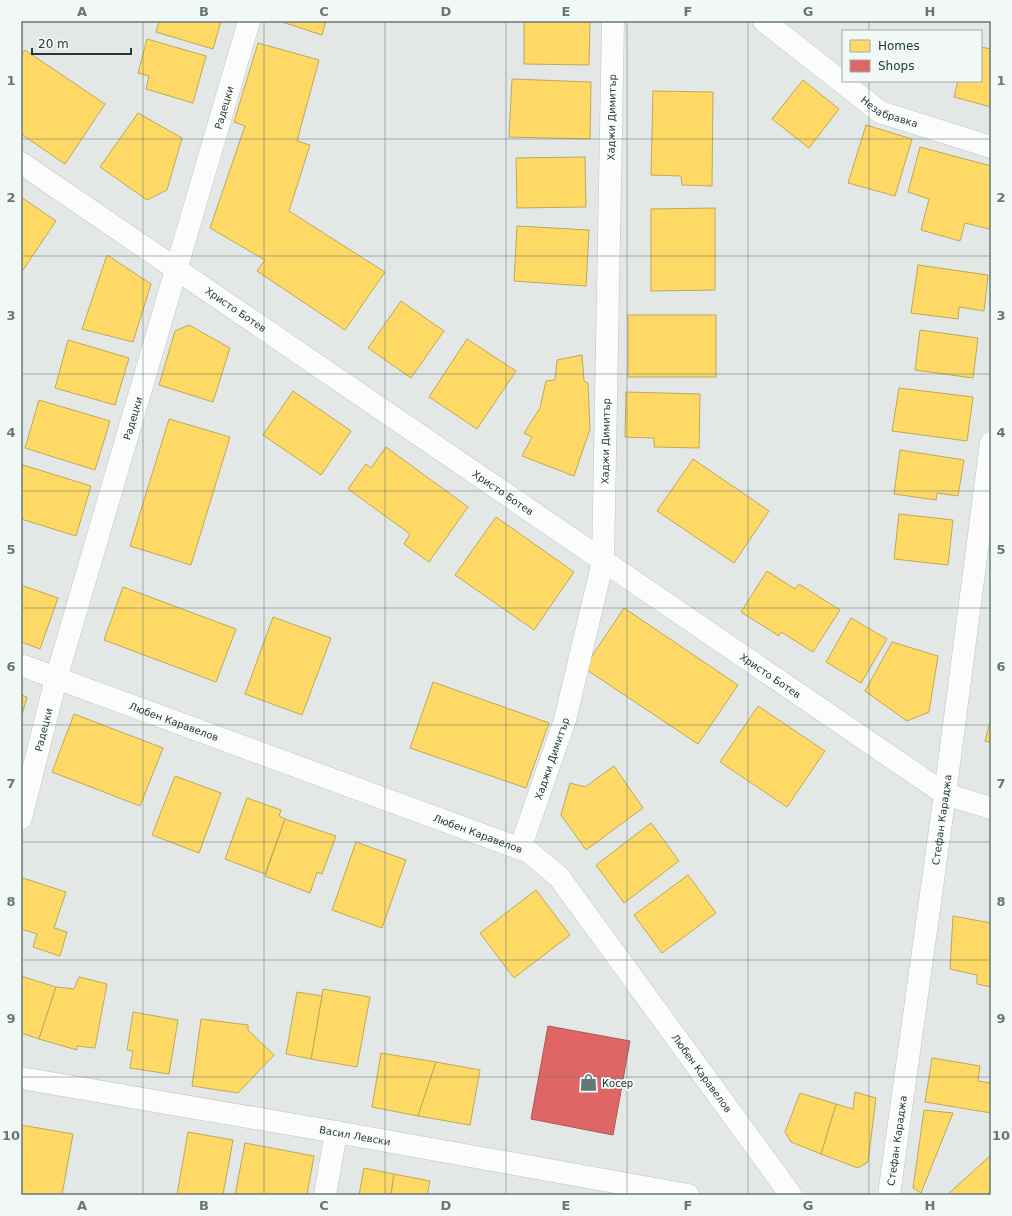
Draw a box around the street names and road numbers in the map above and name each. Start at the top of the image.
street label: Хаджи Димитър [605,74,618,160]
street label: Радецки [212,84,235,130]
street label: Незабравка [859,94,919,129]
street label: Христо Ботев [203,285,269,334]
street label: Радецки [121,395,144,441]
street label: Хаджи Димитър [599,398,612,484]
street label: Христо Ботев [471,468,536,517]
street label: Христо Ботев [738,651,803,700]
street label: Любен Каравелов [128,700,220,743]
street label: Радецки [32,707,54,753]
street label: Хаджи Димитър [532,716,571,801]
street label: Стефан Караджа [930,774,953,866]
street label: Любен Каравелов [432,812,524,855]
street label: Любен Каравелов [670,1032,734,1114]
street label: Стефан Караджа [885,1095,908,1186]
street label: Васил Левски [319,1124,392,1147]

